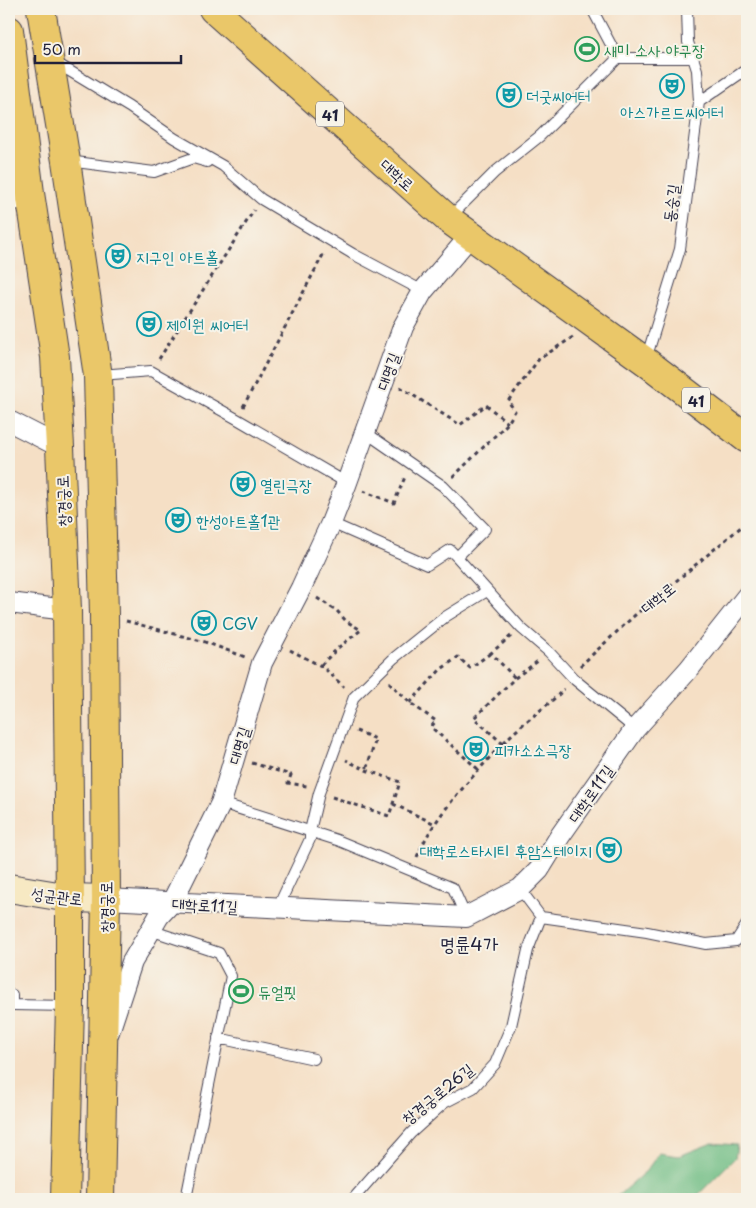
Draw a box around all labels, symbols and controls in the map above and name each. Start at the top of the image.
scale bar [35,32,181,64]
sports icon: 새미 소사 야구장 [574,36,600,62]
text: 50 m [42,37,81,60]
place label: 새미 소사 야구장 [604,37,705,61]
theatre icon: 아스가르드씨어터 [659,73,685,99]
theatre icon: 더굿씨어터 [496,82,522,108]
place label: 더굿씨어터 [526,83,590,107]
place label: 아스가르드씨어터 [621,99,724,123]
road number: 41 [316,102,344,126]
street label: 대학로 [376,152,420,196]
street label: 동숭길 [656,182,684,224]
theatre icon: 지구인 아트홀 [105,243,131,269]
place label: 지구인 아트홀 [136,244,219,268]
theatre icon: 제이원 씨어터 [136,311,162,337]
place label: 제이원 씨어터 [166,312,248,336]
street label: 대명길 [369,349,405,393]
road number: 41 [682,388,710,412]
theatre icon: 열린극장 [230,471,256,497]
place label: 열린극장 [260,472,312,496]
street label: 창경궁로 [49,475,75,527]
theatre icon: 한성아트홀1관 [165,507,191,533]
place label: 한성아트홀1관 [196,508,281,532]
street label: 대학로 [634,576,680,618]
theatre icon: CGV [191,610,217,636]
place label: CGV [222,611,258,635]
street label: 대명길 [221,723,255,767]
theatre icon: 피카소소극장 [463,736,489,762]
place label: 피카소소극장 [494,737,571,761]
street label: 대학로11길 [561,759,619,827]
theatre icon: 대학로스타시티 후암스테이지 [596,837,622,863]
place label: 대학로스타시티 후암스테이지 [419,838,592,862]
street label: 성균관로 [30,880,84,910]
street label: 창경궁로 [93,881,117,933]
street label: 대학로11길 [171,890,239,918]
district label: 명륜4가 [440,929,499,957]
sports icon: 듀얼핏 [228,978,254,1004]
place label: 듀얼핏 [258,979,297,1003]
street label: 창경궁로26길 [396,1056,478,1129]

